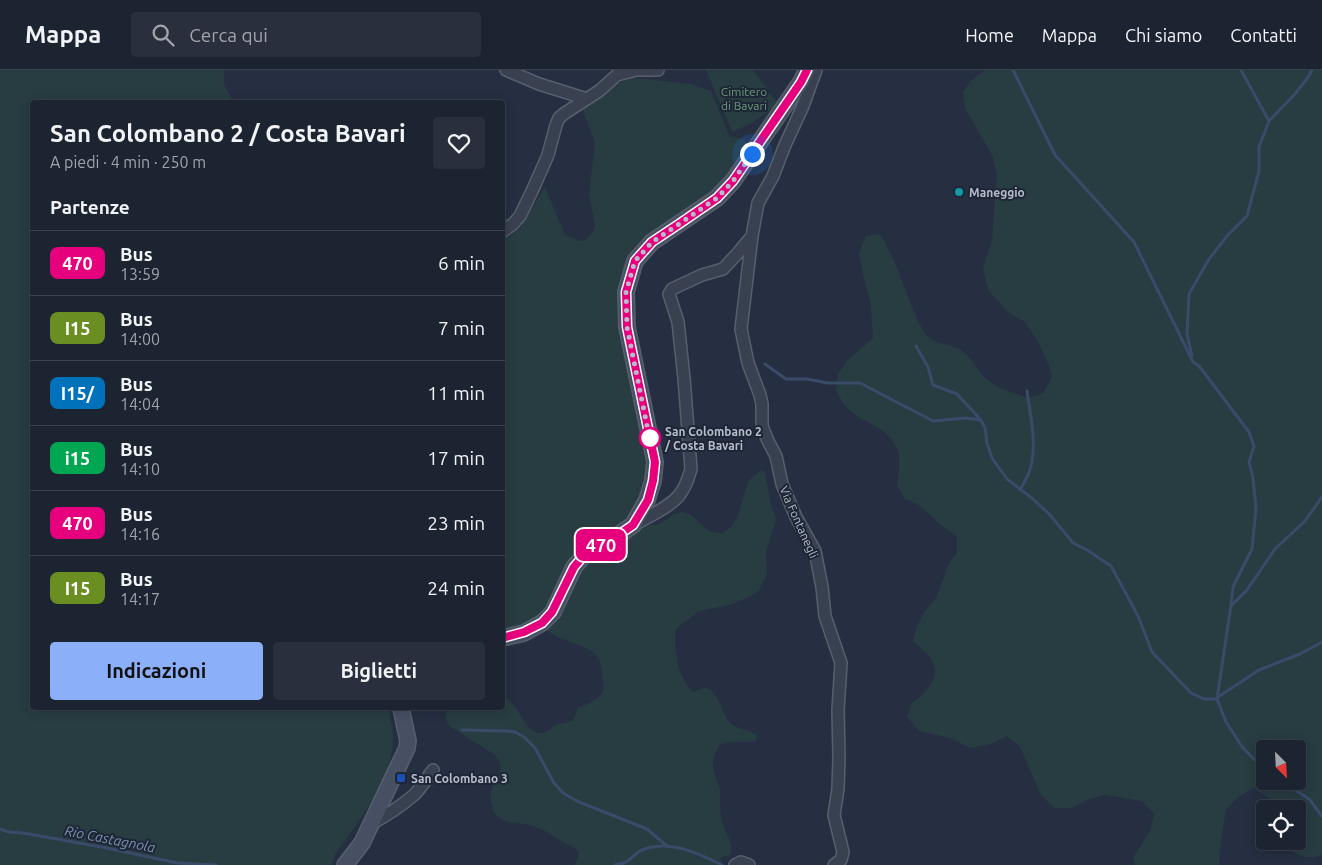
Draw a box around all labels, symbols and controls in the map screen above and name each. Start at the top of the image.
search box [131,12,481,57]
text: Mappa [25,21,101,48]
icon: search [149,21,177,49]
text: Cerca qui [189,24,268,46]
text: Home [965,25,1014,45]
text: Mappa [1042,25,1097,45]
text: Chi siamo [1125,25,1202,45]
text: Contatti [1230,25,1297,45]
park label: Cimitero di Bavari [721,85,767,112]
button: heart [433,117,485,169]
text: San Colombano 2 / Costa Bavari [50,120,406,147]
your location [740,142,765,167]
text: A piedi · 4 min · 250 m [50,153,206,171]
marker: Maneggio [953,186,965,198]
place label: Maneggio [969,186,1025,199]
text: Partenze [50,196,130,218]
text: Bus [120,243,153,265]
text: 6 min [438,252,485,274]
text: 470 [62,253,93,273]
text: 13:59 [120,265,160,283]
text: Bus [120,308,153,330]
text: 7 min [438,317,485,339]
text: I15 [65,318,90,338]
text: 14:00 [120,330,160,348]
text: Bus [120,373,153,395]
text: 11 min [427,382,485,404]
text: I15/ [61,383,94,403]
text: 14:04 [120,395,160,413]
place label: San Colombano 2 / Costa Bavari [664,425,762,452]
marker: San Colombano 2 / Costa Bavari [639,427,661,449]
text: Bus [120,438,153,460]
text: 17 min [427,447,485,469]
text: i15 [65,448,90,468]
text: 14:10 [120,460,160,478]
street label: Via Fontanegli [777,484,821,560]
text: Bus [120,503,153,525]
text: 23 min [427,512,485,534]
text: 470 [62,513,93,533]
text: 14:16 [120,525,160,543]
line badge: 470 [572,529,630,561]
text: 470 [586,535,616,555]
text: Bus [120,568,153,590]
text: 24 min [427,577,485,599]
text: I15 [65,578,90,598]
text: 14:17 [120,590,160,608]
button: Indicazioni [50,642,263,700]
button: Biglietti [273,642,485,700]
north arrow [1256,740,1306,790]
map controls [1256,740,1306,850]
marker: San Colombano 3 [395,772,407,784]
place label: San Colombano 3 [411,772,508,785]
button: locate [1256,800,1306,850]
water label: Rio Castagnola [63,822,157,856]

